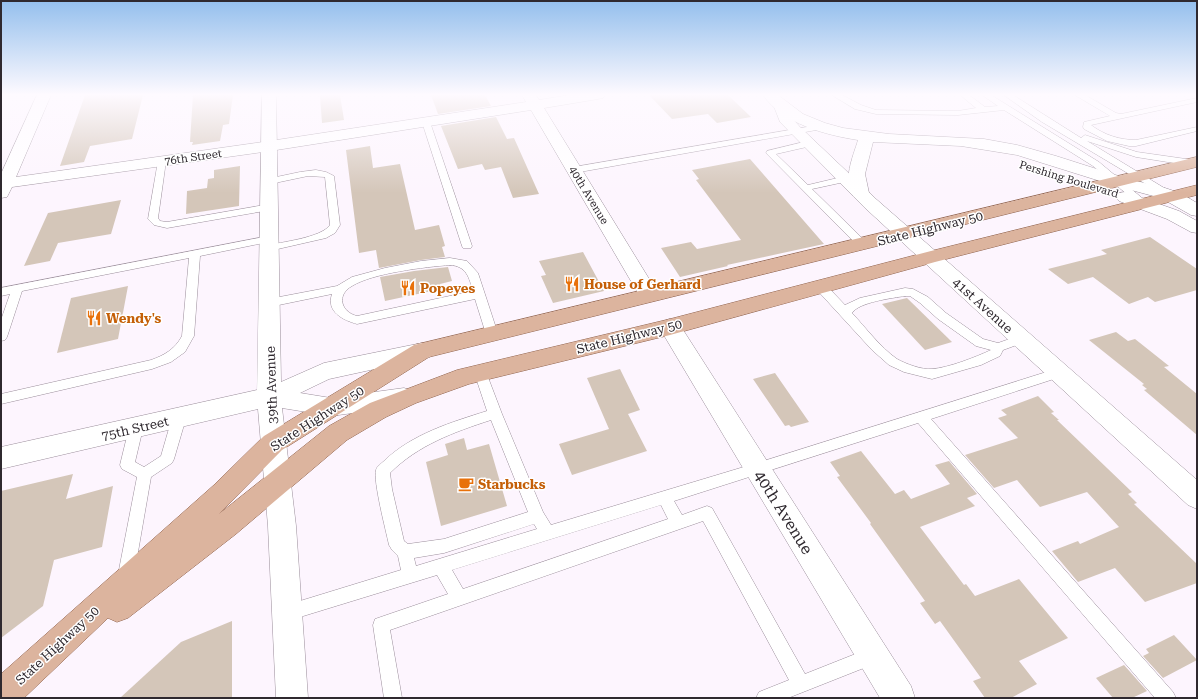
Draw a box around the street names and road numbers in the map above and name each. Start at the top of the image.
street label: 76th Street [164,147,223,168]
street label: Pershing Boulevard [1018,158,1120,201]
street label: 40th Avenue [566,164,611,227]
street label: State Highway 50 [876,208,984,249]
street label: 41st Avenue [950,275,1016,336]
street label: State Highway 50 [575,316,683,357]
street label: 39th Avenue [263,346,280,424]
street label: State Highway 50 [268,383,367,454]
street label: 75th Street [100,413,170,443]
street label: 40th Avenue [750,467,817,558]
street label: State Highway 50 [13,603,102,688]

